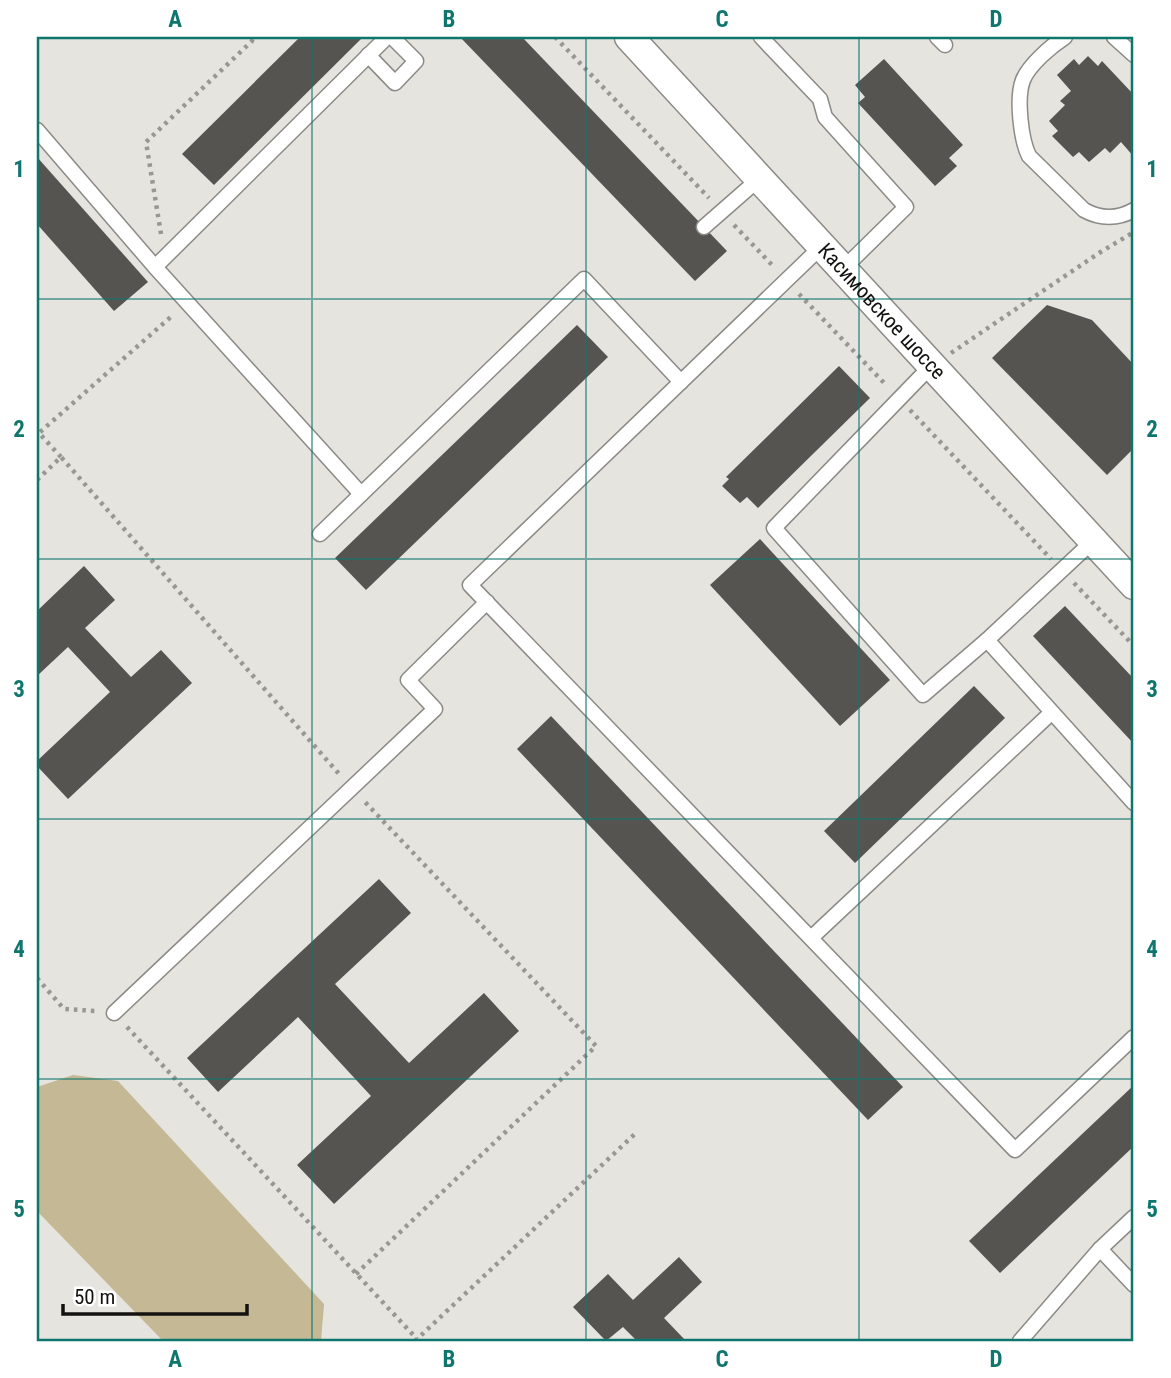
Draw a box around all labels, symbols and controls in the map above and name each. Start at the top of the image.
text: A [168,6,182,33]
text: B [443,6,455,33]
text: C [715,6,729,33]
text: D [990,6,1003,33]
text: 1 [13,156,25,183]
text: 1 [1146,156,1158,183]
street label: Касимовское шоссе [813,238,950,384]
text: 2 [13,416,25,443]
text: 2 [1146,416,1158,443]
text: 3 [13,676,25,703]
text: 3 [1146,676,1158,703]
text: 4 [13,936,25,963]
text: 4 [1146,936,1158,963]
text: 5 [13,1196,25,1223]
text: 5 [1146,1196,1158,1223]
scale bar [63,1273,247,1317]
text: 50 m [74,1285,115,1309]
text: A [168,1346,182,1373]
text: B [443,1346,455,1373]
text: C [715,1346,729,1373]
text: D [990,1346,1003,1373]

